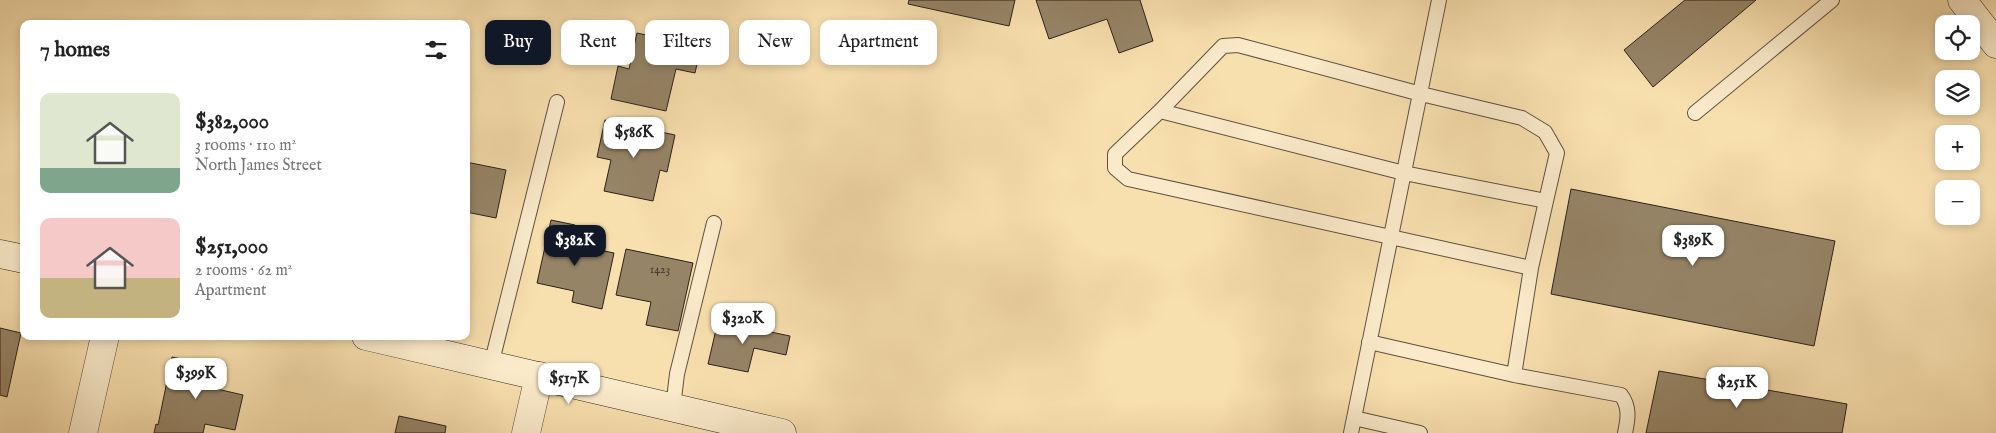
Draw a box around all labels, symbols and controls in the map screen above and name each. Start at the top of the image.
map controls [1935,15,1980,225]
button: locate [1935,15,1980,60]
chip: Buy [485,20,551,65]
chip: Rent [561,20,635,65]
chip: Filters [645,20,729,65]
chip: New [739,20,810,65]
chip: Apartment [820,20,937,65]
icon: filters [422,36,450,64]
text: 7 homes [40,37,110,64]
button: layers [1935,70,1980,115]
text: $382,000 [195,109,269,136]
icon: home [80,113,140,173]
pin: $586K [599,116,669,159]
text: $586K [614,123,654,143]
button: + [1935,125,1980,170]
text: 3 rooms · 110 m² [195,136,296,156]
text: North James Street [195,156,322,176]
button: − [1935,180,1980,225]
pin: $382K [540,224,610,267]
pin: $389K [1658,224,1728,267]
text: $382K [555,231,595,251]
text: $389K [1673,231,1713,251]
text: $251,000 [195,234,268,261]
icon: home [80,238,140,298]
text: 2 rooms · 62 m² [195,261,292,281]
house number: 1423 [650,262,670,277]
text: Apartment [195,281,266,301]
pin: $320K [708,302,778,345]
text: $320K [722,309,764,329]
pin: $399K [161,358,231,400]
pin: $517K [534,362,604,405]
text: $399K [176,364,216,384]
pin: $251K [1702,366,1772,409]
text: $517K [549,369,589,389]
text: $251K [1717,373,1757,393]

